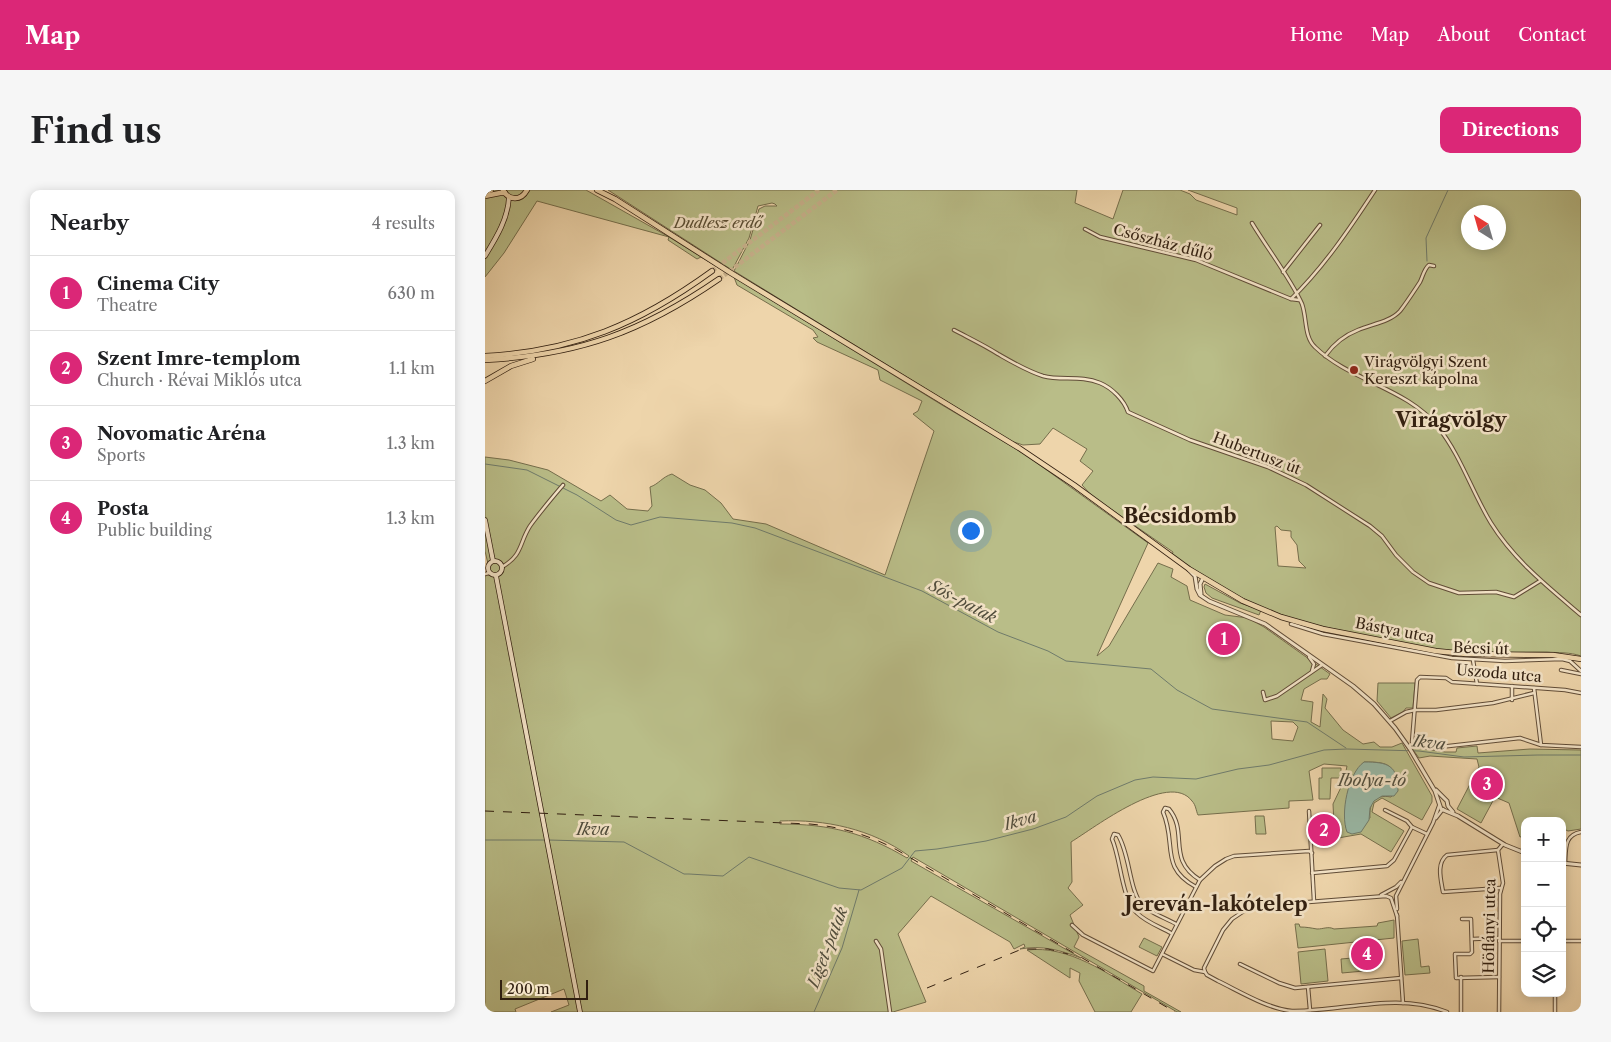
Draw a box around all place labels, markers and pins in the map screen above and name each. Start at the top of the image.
place label: Virágvölgyi Szent Kereszt kápolna [1363,352,1488,388]
marker: Virágvölgyi Szent Kereszt kápolna [1348,364,1360,376]
pin: 1 [1208,620,1240,658]
pin: 3 [1471,765,1503,803]
pin: 2 [1308,811,1340,849]
pin: 4 [1351,935,1383,973]

